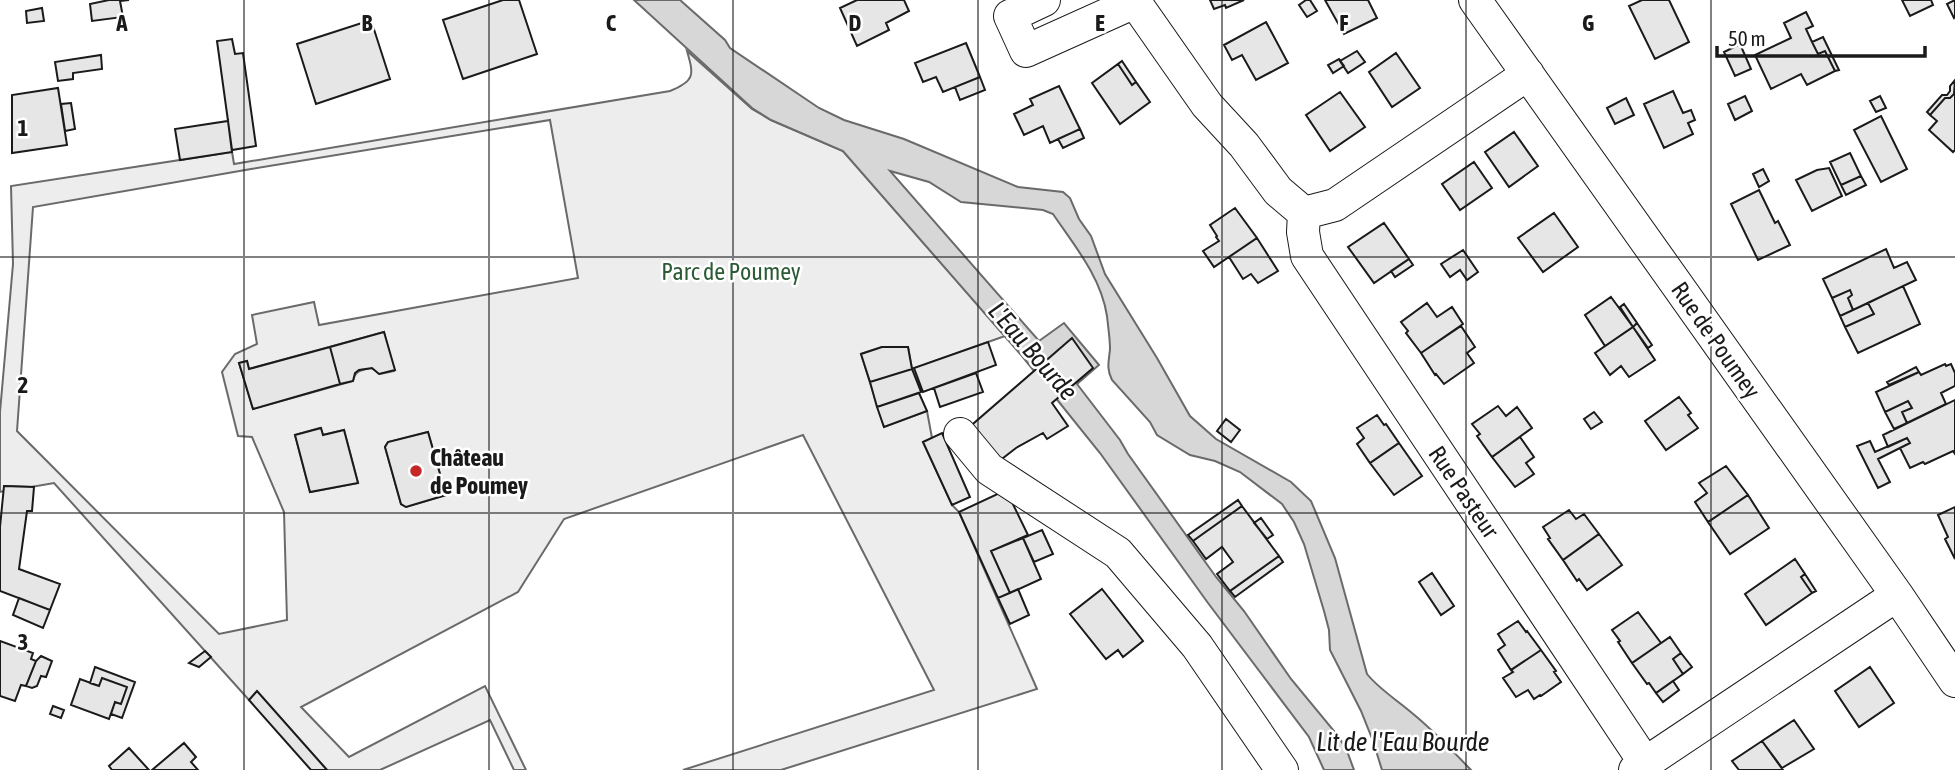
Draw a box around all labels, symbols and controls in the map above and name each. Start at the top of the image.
text: A [115,10,128,36]
text: B [362,10,373,36]
text: C [606,10,617,36]
text: D [849,10,862,36]
text: E [1095,10,1105,36]
text: F [1339,10,1349,36]
text: G [1582,10,1594,36]
scale bar [1717,14,1925,58]
text: 50 m [1728,26,1766,50]
text: 1 [18,115,29,141]
park label: Parc de Poumey [661,258,801,285]
street label: Rue de Poumey [1666,277,1766,403]
water label: L'Eau Bourde [982,296,1084,406]
text: 2 [18,372,28,398]
street label: Rue Pasteur [1423,441,1505,544]
place label: Château de Poumey [430,444,528,499]
marker: Château de Poumey [408,463,424,479]
text: 3 [18,629,28,655]
water label: Lit de l'Eau Bourde [1316,727,1490,757]

